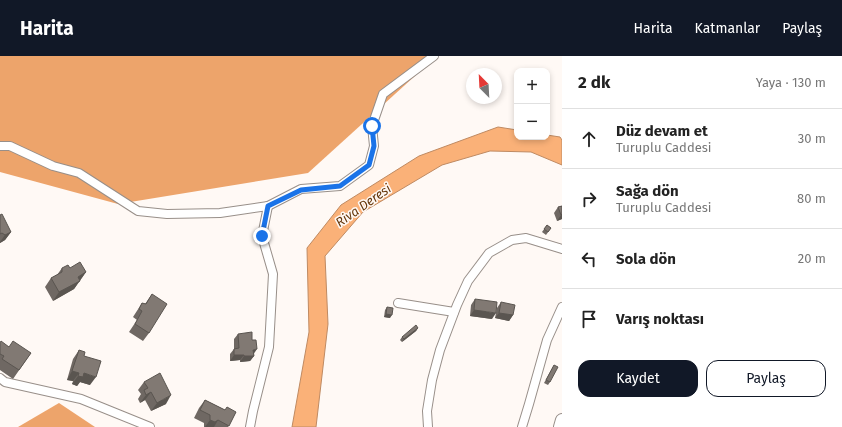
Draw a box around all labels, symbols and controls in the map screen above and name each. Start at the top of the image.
text: Harita [20,17,74,40]
text: Harita [634,20,673,37]
text: Katmanlar [695,20,760,37]
text: Paylaş [782,20,822,37]
north arrow [466,68,502,104]
map controls [514,68,550,140]
button: + [514,68,550,104]
text: 2 dk [578,72,610,93]
text: Yaya · 130 m [756,75,826,90]
button: − [514,104,550,140]
route start [363,117,381,135]
text: Düz devam et [616,122,708,140]
icon: ahead [578,128,600,150]
text: 30 m [798,131,826,146]
text: Turuplu Caddesi [616,140,712,155]
water label: Riva Deresi [333,181,394,230]
text: Sağa dön [616,182,679,200]
icon: right [578,188,600,210]
text: 80 m [797,191,826,206]
text: Turuplu Caddesi [616,200,712,215]
route end [253,227,271,245]
icon: left [578,248,600,270]
text: Sola dön [616,250,676,268]
text: 20 m [798,251,826,266]
icon: arrive [578,308,600,330]
text: Varış noktası [616,310,704,328]
button: Kaydet [578,360,698,397]
button: Paylaş [706,360,826,397]

